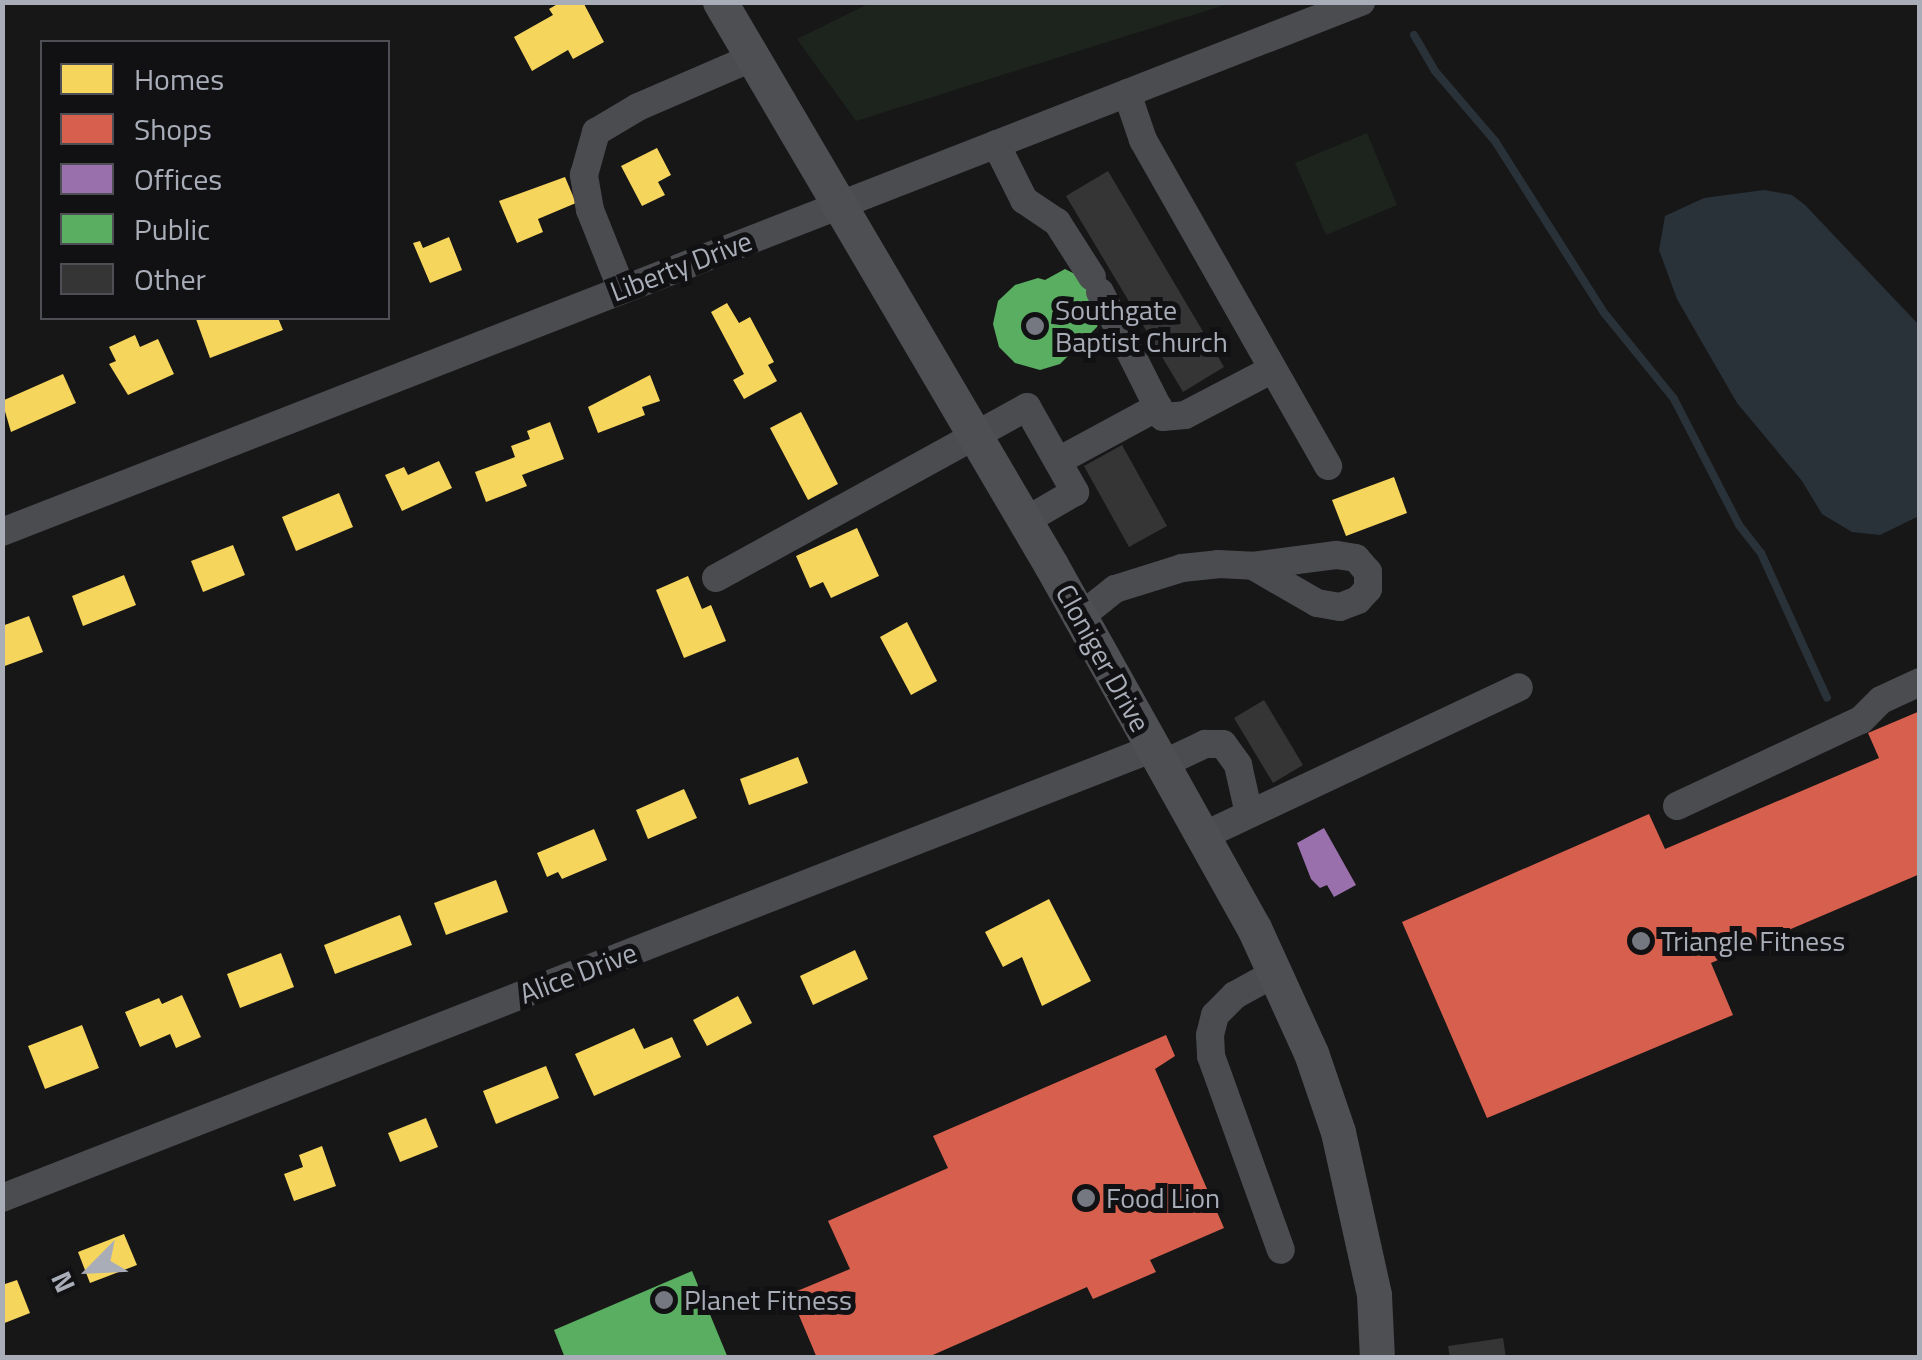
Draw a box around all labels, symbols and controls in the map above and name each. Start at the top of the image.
legend [40,40,390,320]
text: Homes [134,56,224,102]
text: Shops [134,106,212,152]
text: Offices [134,156,222,202]
text: Public [134,206,210,252]
street label: Liberty Drive [605,224,757,308]
text: Other [134,256,206,302]
place label: Southgate Baptist Church [1055,293,1228,359]
marker: Southgate Baptist Church [1024,315,1046,337]
street label: Cloniger Drive [1049,578,1157,738]
place label: Triangle Fitness [1661,924,1845,958]
marker: Triangle Fitness [1630,930,1652,952]
street label: Alice Drive [515,935,641,1011]
place label: Food Lion [1106,1181,1220,1215]
marker: Food Lion [1075,1187,1097,1209]
north arrow [40,1220,140,1320]
text: N [39,1265,86,1300]
place label: Planet Fitness [684,1283,852,1317]
marker: Planet Fitness [653,1289,675,1311]

